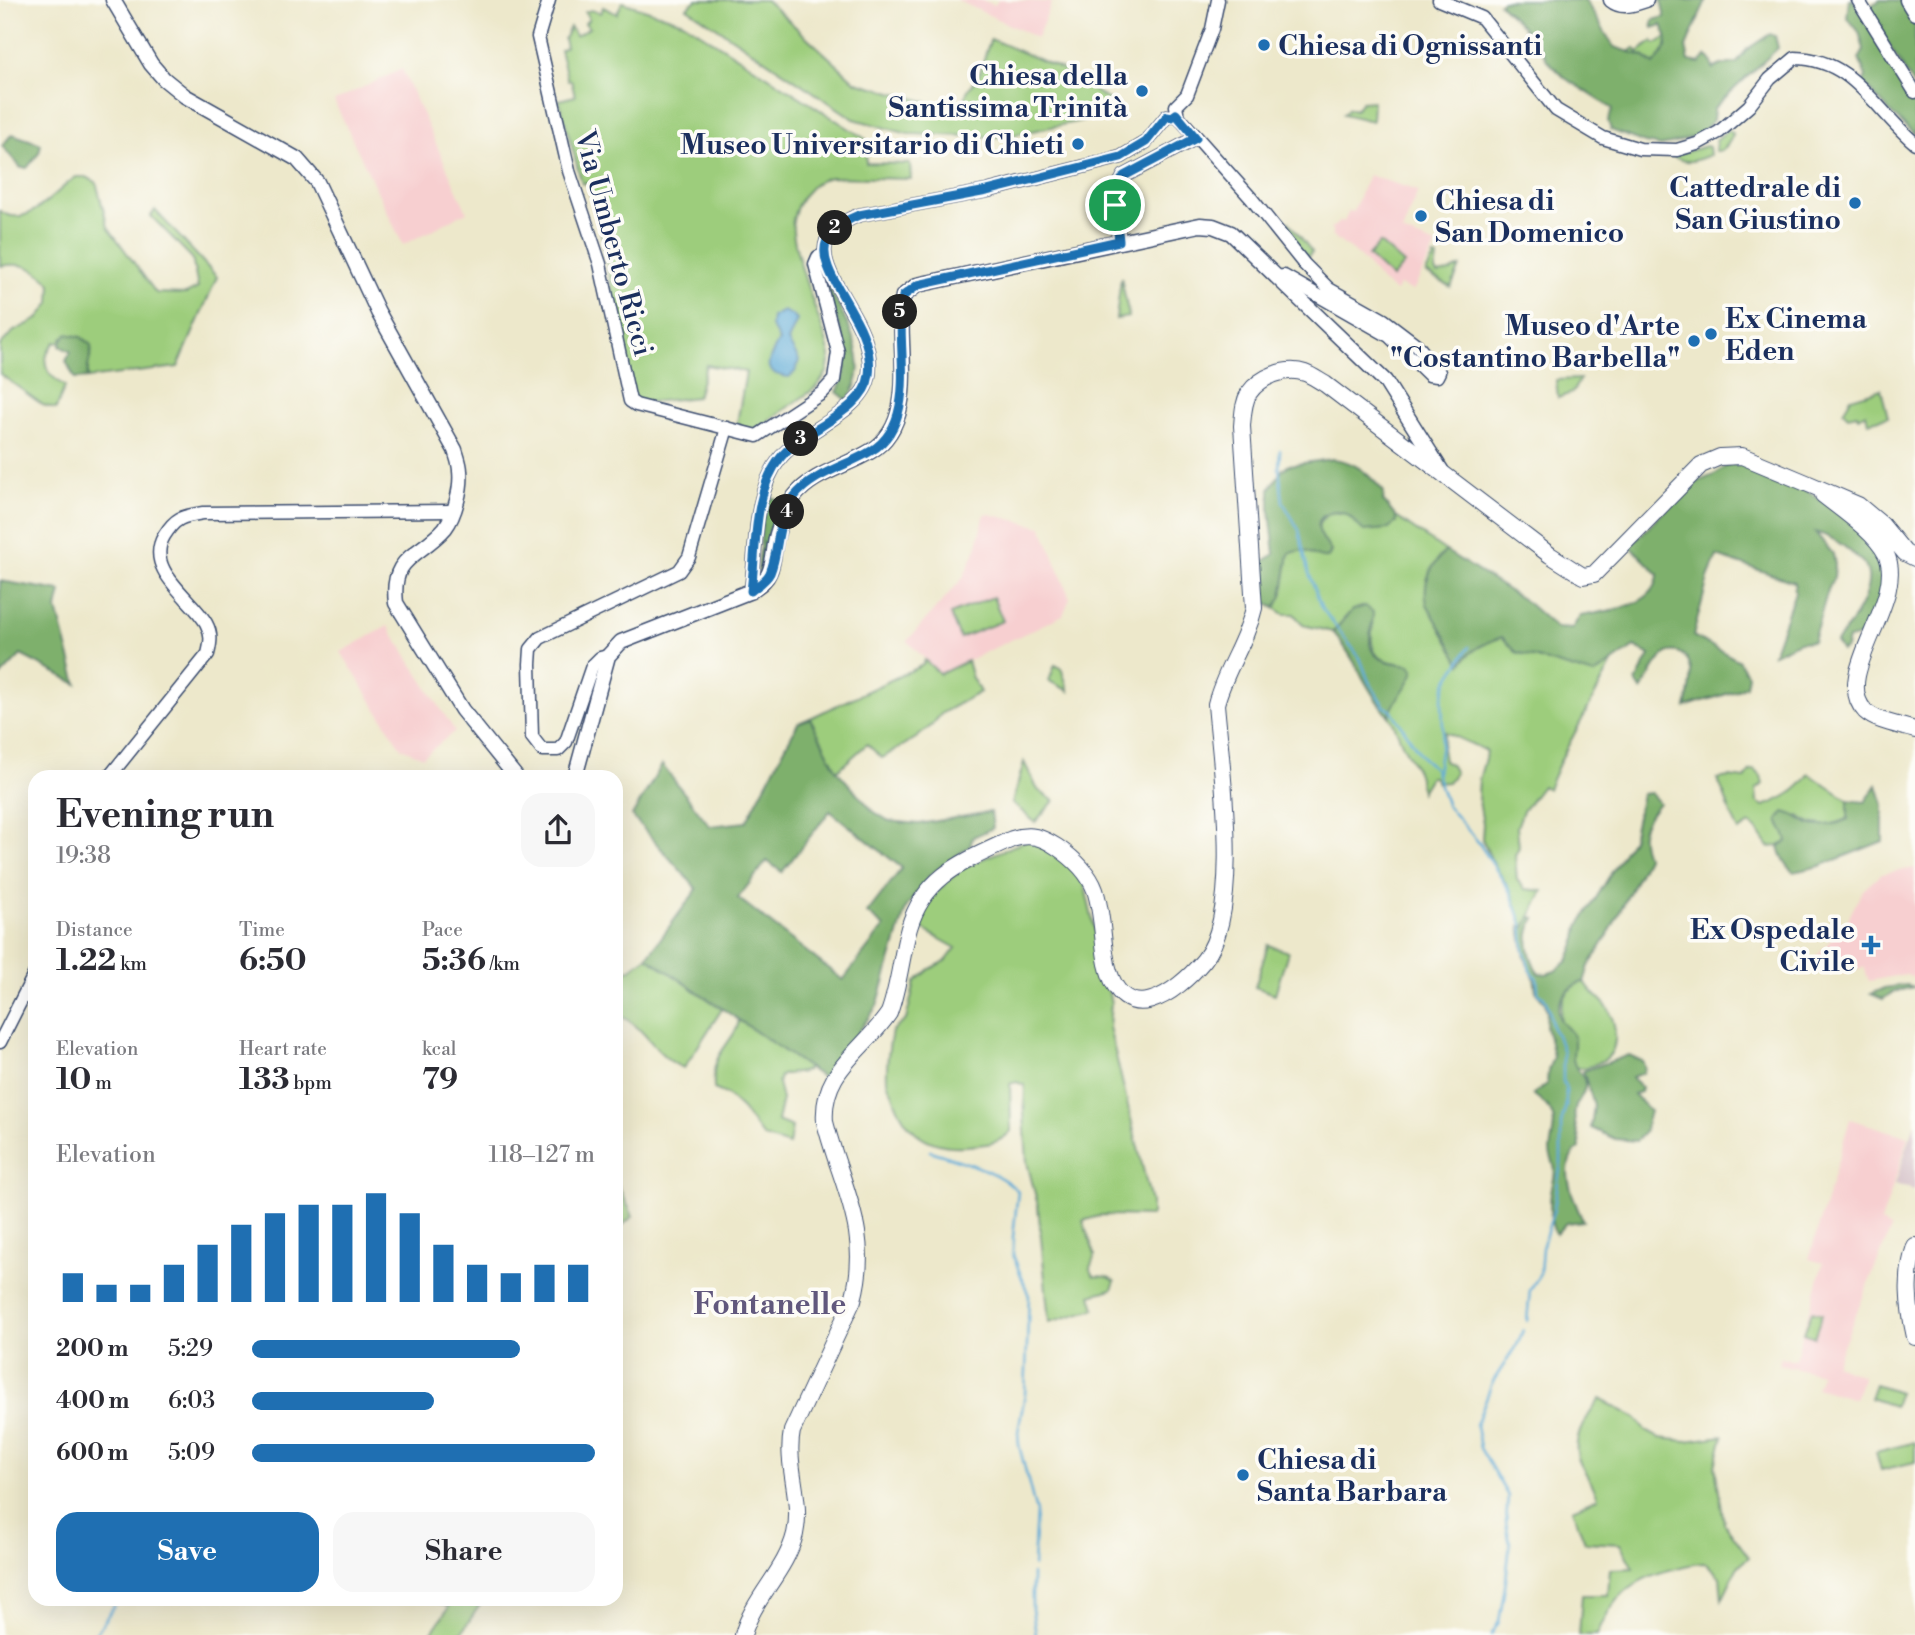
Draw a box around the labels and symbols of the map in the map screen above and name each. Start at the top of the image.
place label: Chiesa di Ognissanti [1278,29,1542,64]
marker: Chiesa di Ognissanti [1256,37,1272,53]
place label: Chiesa della Santissima Trinità [888,59,1129,126]
marker: Chiesa della Santissima Trinità [1134,83,1150,99]
street label: Via Umberto Ricci [566,126,661,360]
place label: Museo Universitario di Chieti [680,128,1064,163]
marker: Museo Universitario di Chieti [1070,136,1086,152]
place label: Cattedrale di San Giustino [1669,171,1841,238]
pin [1085,175,1145,235]
place label: Chiesa di San Domenico [1435,184,1624,251]
marker: Cattedrale di San Giustino [1847,195,1863,211]
marker: Chiesa di San Domenico [1413,208,1429,224]
pin: 2 [818,210,852,246]
pin: 5 [883,294,918,330]
place label: Ex Cinema Eden [1725,302,1868,369]
place label: Museo d'Arte "Costantino Barbella" [1390,309,1680,376]
marker: Ex Cinema Eden [1703,326,1719,342]
marker: Museo d'Arte "Costantino Barbella" [1686,333,1702,349]
pin: 3 [784,422,818,457]
pin: 4 [770,494,804,530]
place label: Ex Ospedale Civile [1690,913,1855,980]
marker: Ex Ospedale Civile [1861,935,1881,955]
district label: Fontanelle [694,1286,846,1324]
place label: Chiesa di Santa Barbara [1257,1443,1448,1510]
marker: Chiesa di Santa Barbara [1235,1467,1251,1483]

